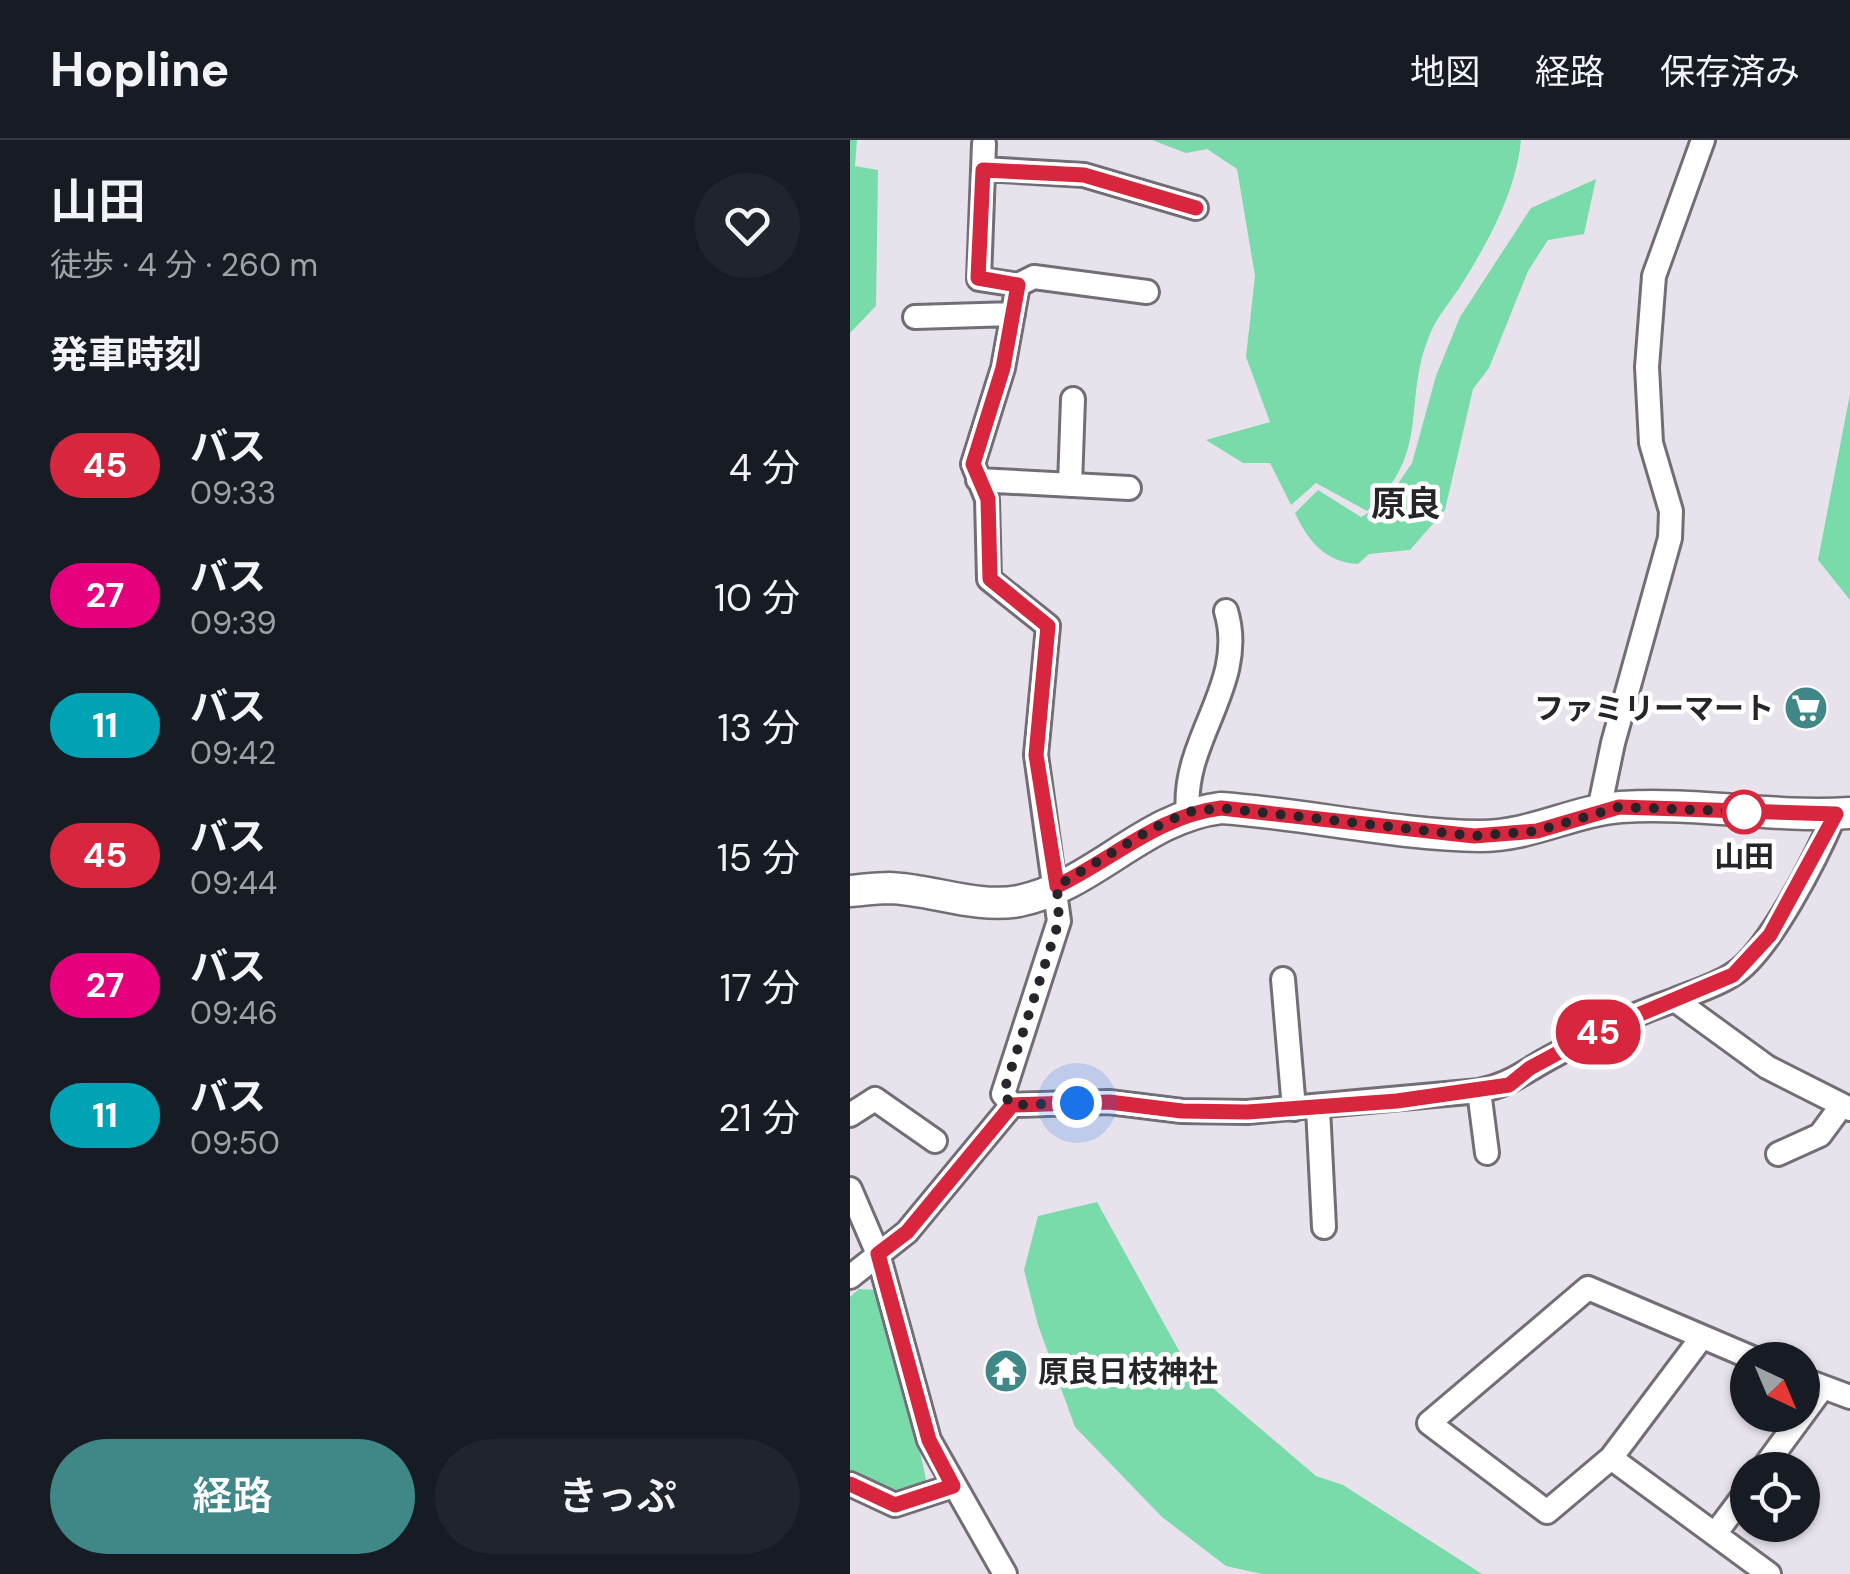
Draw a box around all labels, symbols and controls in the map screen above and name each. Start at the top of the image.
text: Hopline [50,38,229,101]
text: 地図 [1410,49,1480,95]
text: 経路 [1535,49,1605,95]
text: 保存済み [1660,49,1800,95]
text: 山田 [50,170,146,233]
button: heart [695,173,800,278]
text: 徒歩 · 4 分 · 260 m [50,244,318,286]
text: 発車時刻 [50,330,202,380]
text: バス [190,422,266,472]
text: 45 [83,442,127,488]
text: 4 分 [729,443,800,493]
text: 09:33 [190,472,276,514]
district label: 原良 [1371,481,1441,527]
text: バス [190,552,266,602]
text: 27 [86,572,124,618]
text: 10 分 [714,573,800,623]
text: 09:39 [190,602,277,644]
text: バス [190,682,266,732]
supermarket icon: ファミリーマート [1783,685,1829,731]
place label: ファミリーマート [1534,689,1774,728]
text: 11 [92,702,118,748]
text: 13 分 [718,703,800,753]
text: 09:42 [190,732,276,774]
marker: 山田 [1723,791,1765,833]
text: バス [190,812,266,862]
text: 45 [83,832,127,878]
text: 15 分 [717,833,800,883]
place label: 山田 [1714,837,1774,876]
text: 09:44 [190,862,277,904]
text: バス [190,942,266,992]
text: 27 [86,962,124,1008]
text: 17 分 [720,963,800,1013]
text: 09:46 [190,992,278,1034]
line badge: 45 [1553,1000,1643,1064]
text: 45 [1576,1009,1620,1055]
text: バス [190,1072,266,1122]
your location [1052,1078,1102,1128]
text: 11 [92,1092,118,1138]
text: 21 分 [718,1093,800,1143]
text: 09:50 [190,1122,280,1164]
north arrow [1730,1342,1820,1432]
map controls [1730,1342,1820,1542]
temple icon: 原良日枝神社 [983,1348,1029,1394]
place label: 原良日枝神社 [1038,1352,1218,1391]
button: 経路 [50,1439,415,1554]
button: きっぷ [435,1439,800,1554]
button: locate [1730,1452,1820,1542]

